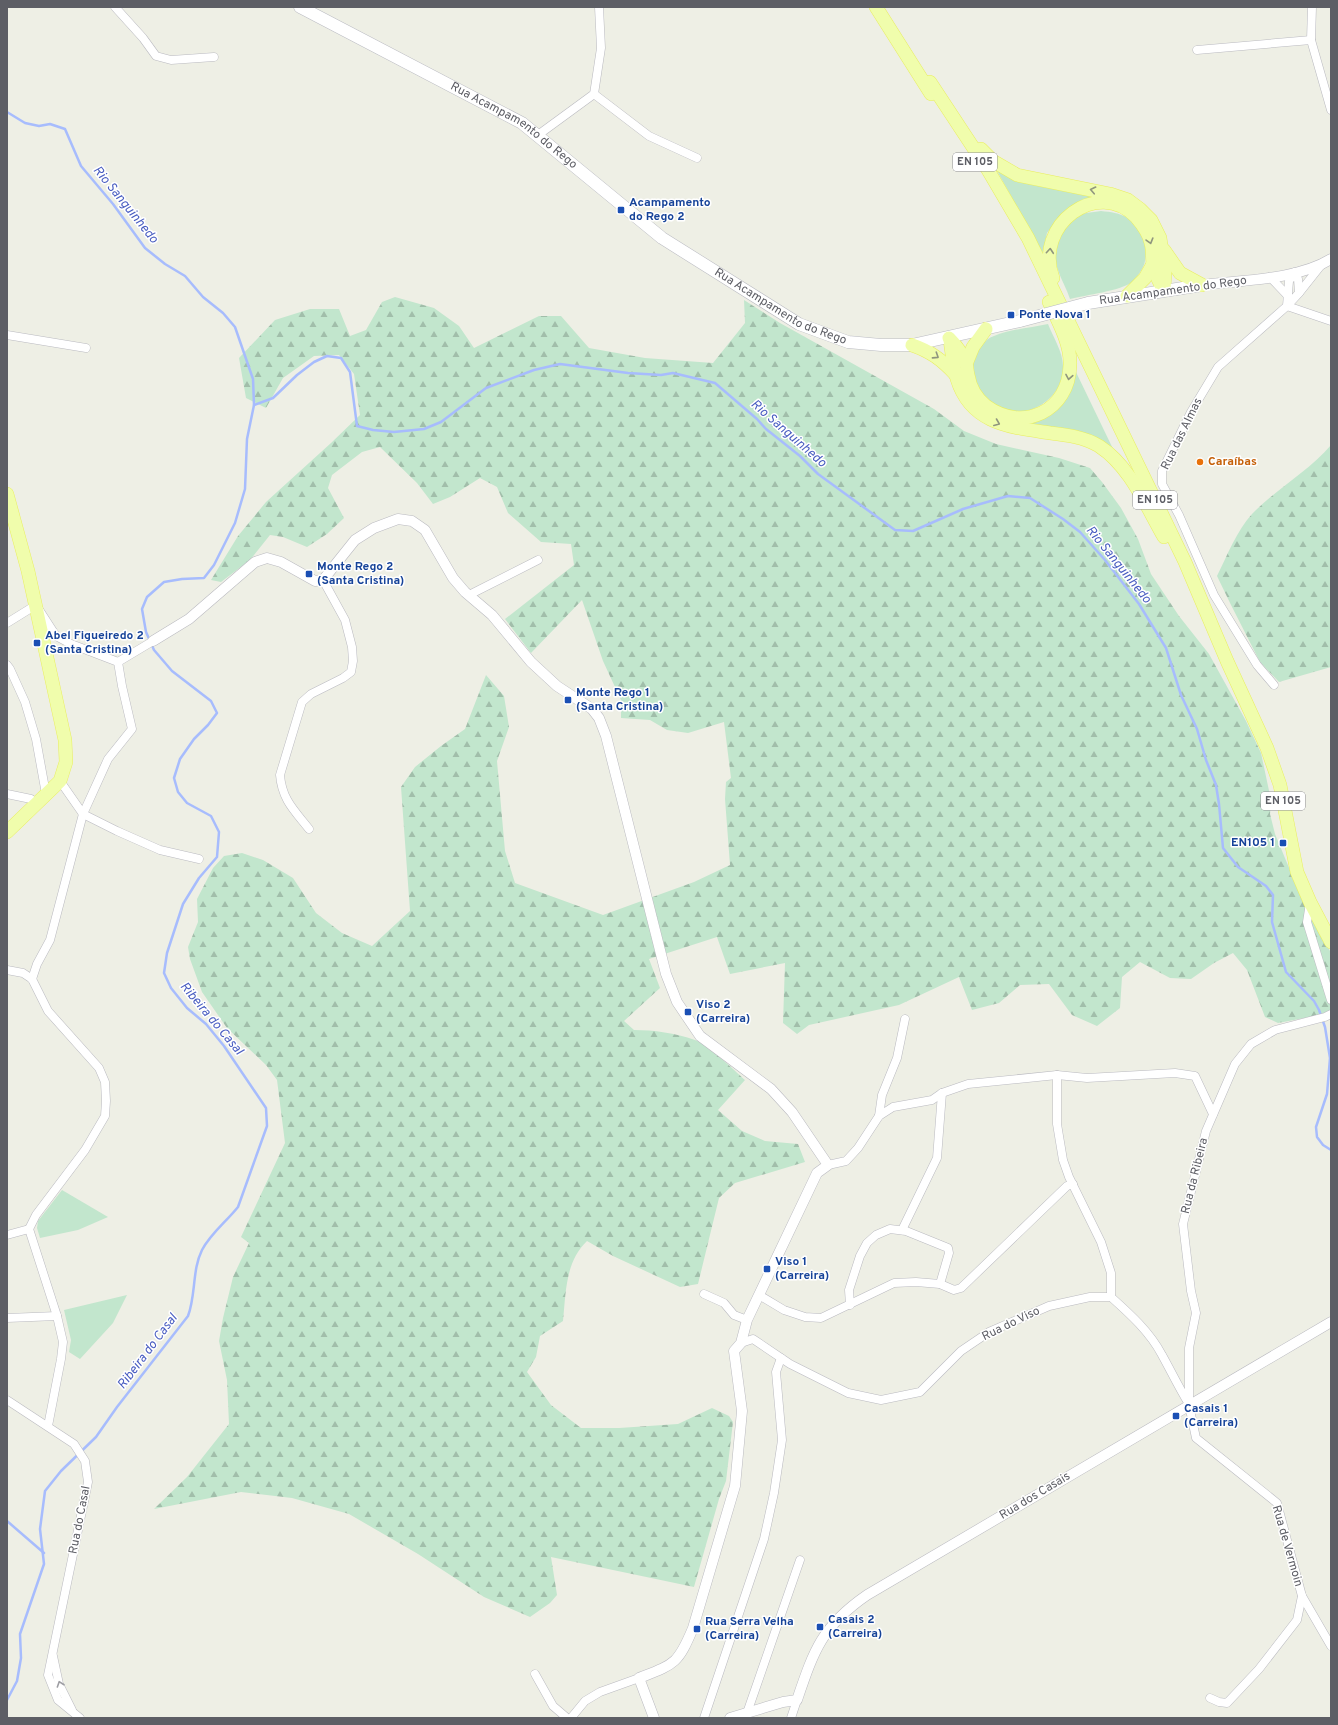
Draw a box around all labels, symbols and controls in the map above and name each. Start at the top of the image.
street label: Rua Acampamento do Rego [447,79,581,173]
road number: EN 105 [953,153,997,171]
water label: Rio Sanguinhedo [89,163,161,247]
one-way arrow [1089,187,1096,195]
place label: Acampamento do Rego 2 [629,195,711,225]
marker: Acampamento do Rego 2 [616,205,626,215]
one-way arrow [1145,237,1154,244]
one-way arrow [1046,248,1055,255]
street label: Rua Acampamento do Rego [711,265,849,349]
street label: Rua Acampamento do Rego [1098,273,1248,309]
place label: Ponte Nova 1 [1019,307,1091,323]
marker: Ponte Nova 1 [1006,310,1016,320]
one-way arrow [932,351,939,359]
one-way arrow [1065,374,1073,380]
street label: Rua das Almas [1158,395,1206,473]
water label: Rio Sanguinhedo [747,397,829,471]
one-way arrow [994,418,1001,426]
place label: Caraíbas [1208,454,1257,470]
marker: Caraíbas [1195,457,1205,467]
road number: EN 105 [1133,491,1177,509]
water label: Rio Sanguinhedo [1082,523,1154,607]
place label: Monte Rego 2 (Santa Cristina) [317,559,404,589]
marker: Monte Rego 2 (Santa Cristina) [304,569,314,579]
place label: Abel Figueiredo 2 (Santa Cristina) [45,628,144,658]
marker: Abel Figueiredo 2 (Santa Cristina) [32,638,42,648]
place label: Monte Rego 1 (Santa Cristina) [576,685,663,715]
marker: Monte Rego 1 (Santa Cristina) [563,695,573,705]
road number: EN 105 [1261,792,1305,810]
place label: EN105 1 [1231,835,1275,851]
marker: EN105 1 [1278,838,1288,848]
water label: Ribeira do Casal [176,979,247,1059]
place label: Viso 2 (Carreira) [696,997,750,1027]
marker: Viso 2 (Carreira) [683,1007,693,1017]
street label: Rua da Ribeira [1178,1136,1212,1216]
place label: Viso 1 (Carreira) [775,1254,829,1284]
marker: Viso 1 (Carreira) [762,1264,772,1274]
street label: Rua do Viso [979,1303,1043,1345]
water label: Ribeira do Casal [114,1311,182,1393]
place label: Casais 1 (Carreira) [1184,1401,1238,1431]
marker: Casais 1 (Carreira) [1171,1411,1181,1421]
street label: Rua dos Casais [997,1469,1073,1523]
street label: Rua do Casal [66,1485,94,1555]
street label: Rua de Vermoin [1268,1503,1306,1589]
place label: Casais 2 (Carreira) [828,1612,882,1642]
place label: Rua Serra Velha (Carreira) [705,1614,794,1644]
marker: Casais 2 (Carreira) [815,1622,825,1632]
marker: Rua Serra Velha (Carreira) [692,1624,702,1634]
one-way arrow [56,1681,65,1688]

